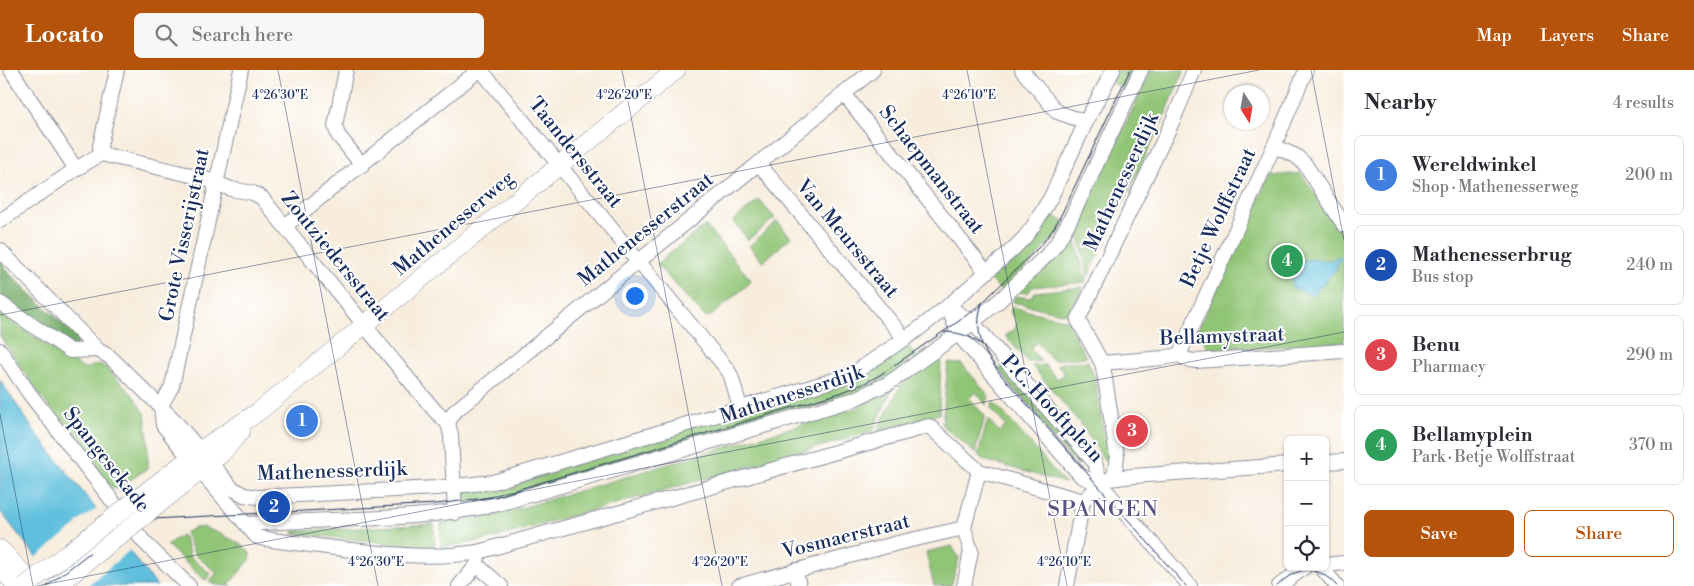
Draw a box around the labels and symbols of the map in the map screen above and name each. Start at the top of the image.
north arrow [1224,85,1269,130]
text: 4°26'30"E [252,88,308,103]
text: 4°26'20"E [596,88,652,103]
text: 4°26'10"E [942,88,996,103]
street label: Taandersstraat [523,92,627,214]
street label: Schaepmanstraat [873,101,989,239]
street label: Mathenesserdijk [1079,107,1166,255]
street label: Betje Wolffstraat [1175,144,1262,293]
street label: Grote Visserijstraat [154,146,216,324]
street label: Mathenesserweg [388,166,520,282]
street label: Mathenesserstraat [573,168,719,292]
street label: Van Meursstraat [789,174,904,303]
street label: Zoutziedersstraat [275,187,395,327]
pin: 4 [1271,242,1303,280]
your location [622,283,648,309]
street label: Bellamystraat [1158,322,1285,352]
street label: P.C. Hooftplein [996,350,1108,468]
street label: Mathenesserdijk [717,359,869,430]
street label: Spangesekade [57,402,155,518]
pin: 1 [286,402,318,440]
pin: 3 [1116,412,1148,450]
street label: Mathenesserdijk [257,457,409,487]
pin: 2 [258,488,290,526]
district label: SPANGEN [1047,496,1159,523]
street label: Vosmaerstraat [779,509,912,565]
text: 4°26'30"E [348,555,404,570]
text: 4°26'20"E [692,555,748,570]
text: 4°26'10"E [1037,555,1091,570]

